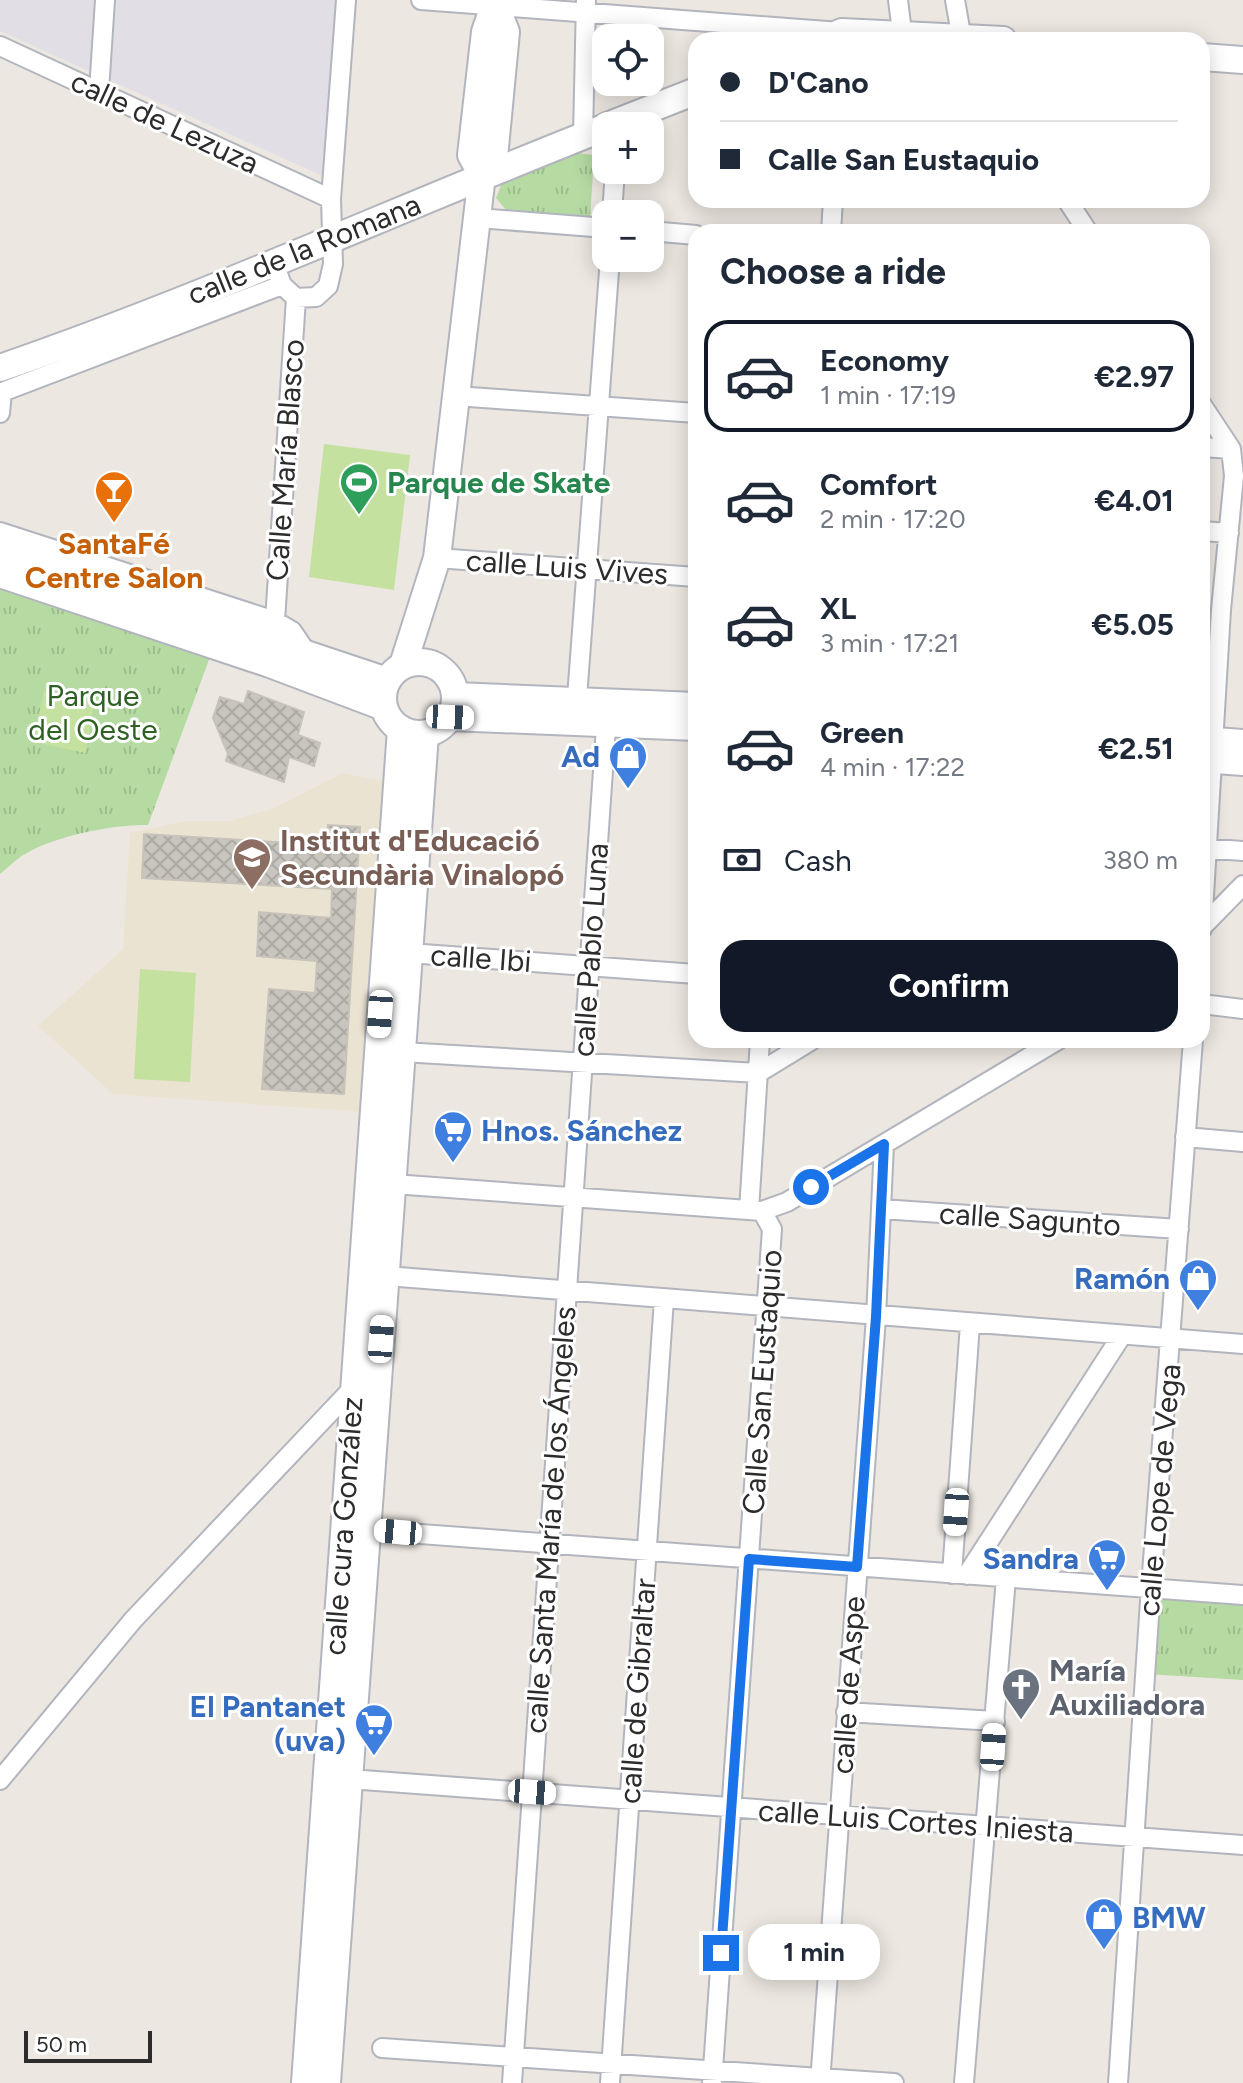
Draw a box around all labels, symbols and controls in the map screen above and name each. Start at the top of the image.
map controls [592,24,664,272]
button: locate [592,24,664,96]
street label: calle de Lezuza [65,62,265,182]
text: D'Cano [768,64,869,101]
button: + [592,112,664,184]
text: Calle San Eustaquio [768,141,1039,178]
street label: calle de la Romana [182,185,426,313]
button: − [592,200,664,272]
text: Choose a ride [720,250,946,293]
street label: Calle María Blasco [258,338,312,582]
icon: car [724,340,796,412]
text: Economy [820,342,949,379]
text: €2.97 [1094,358,1174,395]
text: 1 min · 17:19 [820,379,956,411]
sports icon: Parque de Skate [338,461,380,516]
place label: Parque de Skate [387,464,611,501]
icon: car [724,464,796,536]
text: Comfort [820,466,938,503]
bar icon: SantaFé Centre Salon [93,469,135,524]
text: €4.01 [1095,482,1174,519]
text: 2 min · 17:20 [820,503,966,535]
place label: SantaFé Centre Salon [25,525,203,596]
street label: calle Luis Vives [465,541,669,593]
icon: car [724,588,796,660]
text: XL [820,590,856,627]
text: €5.05 [1091,606,1174,643]
text: 3 min · 17:21 [820,627,959,659]
park label: Parque del Oeste [28,677,158,748]
car [426,704,474,730]
icon: car [724,712,796,784]
text: Green [820,714,904,751]
text: €2.51 [1098,730,1174,767]
shop icon: Ad [607,735,649,790]
place label: Ad [561,738,600,775]
text: 4 min · 17:22 [820,751,965,783]
place label: Institut d'Educació Secundària Vinalopó [280,822,564,893]
school or university icon: Institut d'Educació Secundària Vinalopó [231,836,273,891]
icon: cash [720,838,764,882]
street label: calle Pablo Luna [564,842,616,1058]
text: Cash [784,842,852,879]
text: 380 m [1103,844,1178,876]
street label: calle Ibi [429,936,533,980]
button: Confirm [720,940,1178,1032]
car [366,989,394,1039]
supermarket icon: Hnos. Sánchez [432,1109,474,1164]
place label: Hnos. Sánchez [481,1112,682,1149]
route start [793,1169,829,1205]
street label: calle Sagunto [938,1194,1122,1244]
street label: Calle San Eustaquio [734,1248,790,1516]
shop icon: Ramón [1177,1257,1219,1312]
place label: Ramón [1074,1260,1170,1297]
street label: calle Santa María de los Ángeles [517,1305,583,1735]
car [367,1314,395,1364]
street label: calle Lope de Vega [1130,1362,1188,1618]
street label: calle cura González [316,1396,370,1656]
car [942,1487,970,1537]
car [373,1518,423,1546]
supermarket icon: Sandra [1086,1537,1128,1592]
place label: Sandra [983,1540,1079,1577]
street label: calle de Gibraltar [611,1577,663,1805]
street label: calle de Aspe [823,1595,873,1775]
place label: María Auxiliadora [1049,1652,1205,1723]
church icon: María Auxiliadora [1000,1666,1042,1721]
place label: El Pantanet (uva) [189,1688,346,1759]
supermarket icon: El Pantanet (uva) [353,1702,395,1757]
car [979,1722,1007,1772]
car [507,1778,557,1806]
street label: calle Luis Cortes Iniesta [757,1792,1075,1850]
shop icon: BMW [1083,1896,1125,1951]
place label: BMW [1132,1899,1206,1936]
callout: 1 min [749,1925,881,1981]
route end [703,1935,739,1971]
text: 1 min [783,1936,845,1968]
scale bar [24,2027,152,2063]
text: 50 m [36,2031,87,2058]

